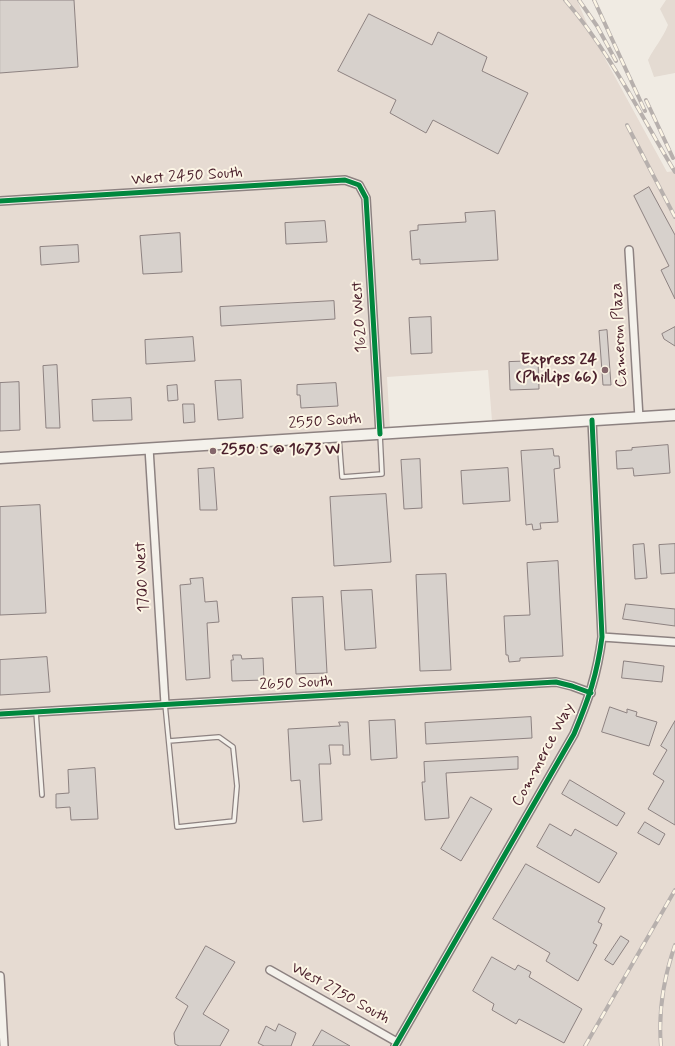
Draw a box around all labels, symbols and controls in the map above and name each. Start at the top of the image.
street label: West 2450 South [131,164,243,190]
street label: 1620 West [348,281,372,353]
street label: Cameron Plaza [608,282,632,388]
place label: Express 24 (Phillips 66) [515,351,597,389]
marker: Express 24 (Phillips 66) [600,365,610,375]
street label: 2550 South [288,410,362,434]
place label: 2550 S @ 1673 W [221,441,340,461]
marker: 2550 S @ 1673 W [208,446,218,456]
street label: 1700 West [132,541,154,613]
street label: 2650 South [259,672,333,696]
street label: Commerce Way [509,700,579,810]
street label: West 2750 South [287,959,393,1029]

